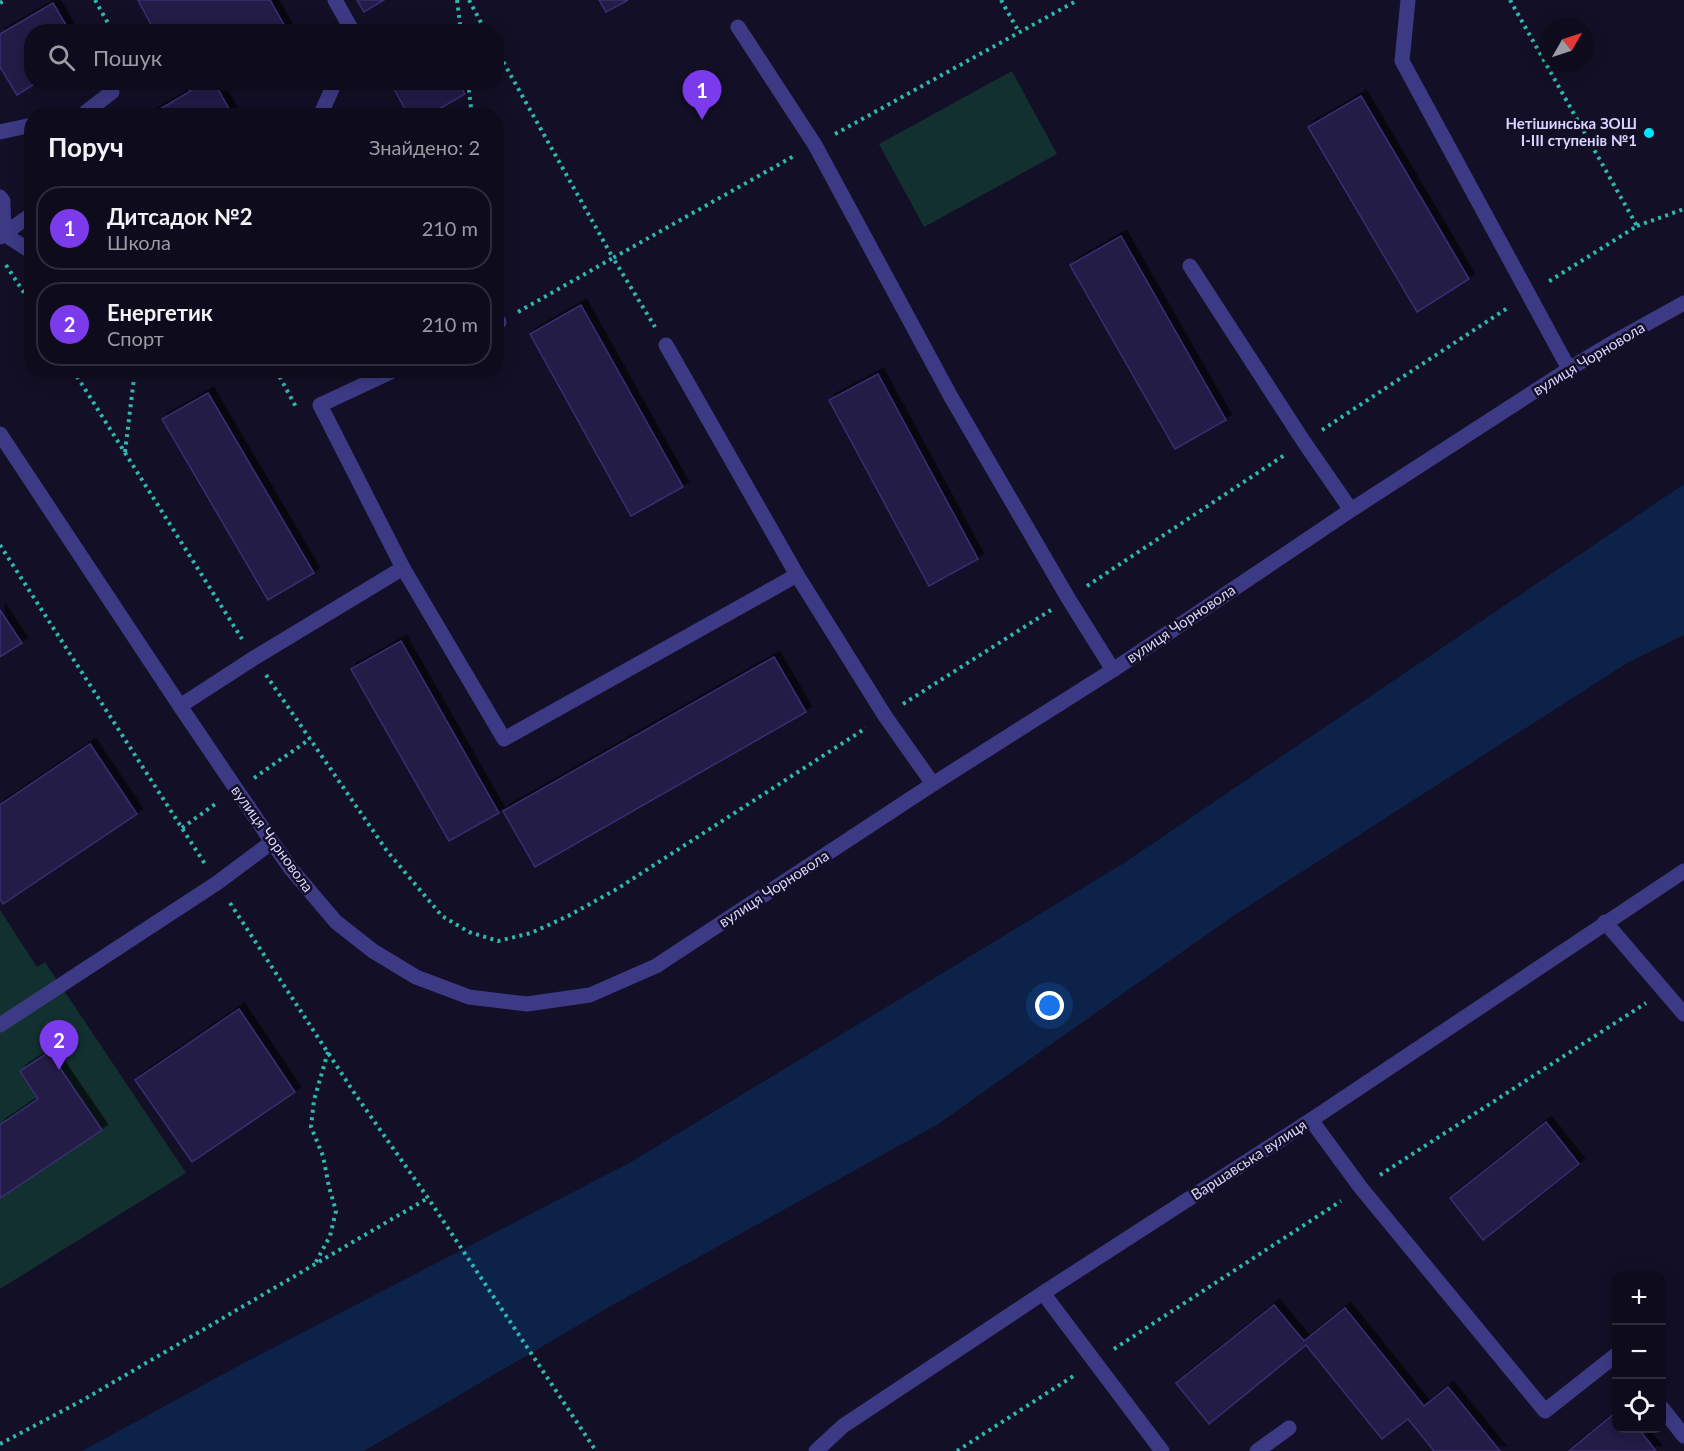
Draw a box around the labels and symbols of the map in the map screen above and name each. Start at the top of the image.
north arrow [1540,18,1594,72]
pin: 1 [682,70,722,120]
place label: Нетішинська ЗОШ І-ІІІ ступенів №1 [1505,114,1637,149]
marker: Нетішинська ЗОШ І-ІІІ ступенів №1 [1642,126,1656,140]
street label: вулиця Чорновола [1529,318,1648,399]
street label: вулиця Чорновола [1123,580,1238,666]
street label: вулиця Чорновола [228,782,318,895]
street label: вулиця Чорновола [715,846,832,930]
your location [1035,991,1064,1020]
pin: 2 [40,1020,78,1070]
street label: Варшавська вулиця [1187,1115,1310,1203]

